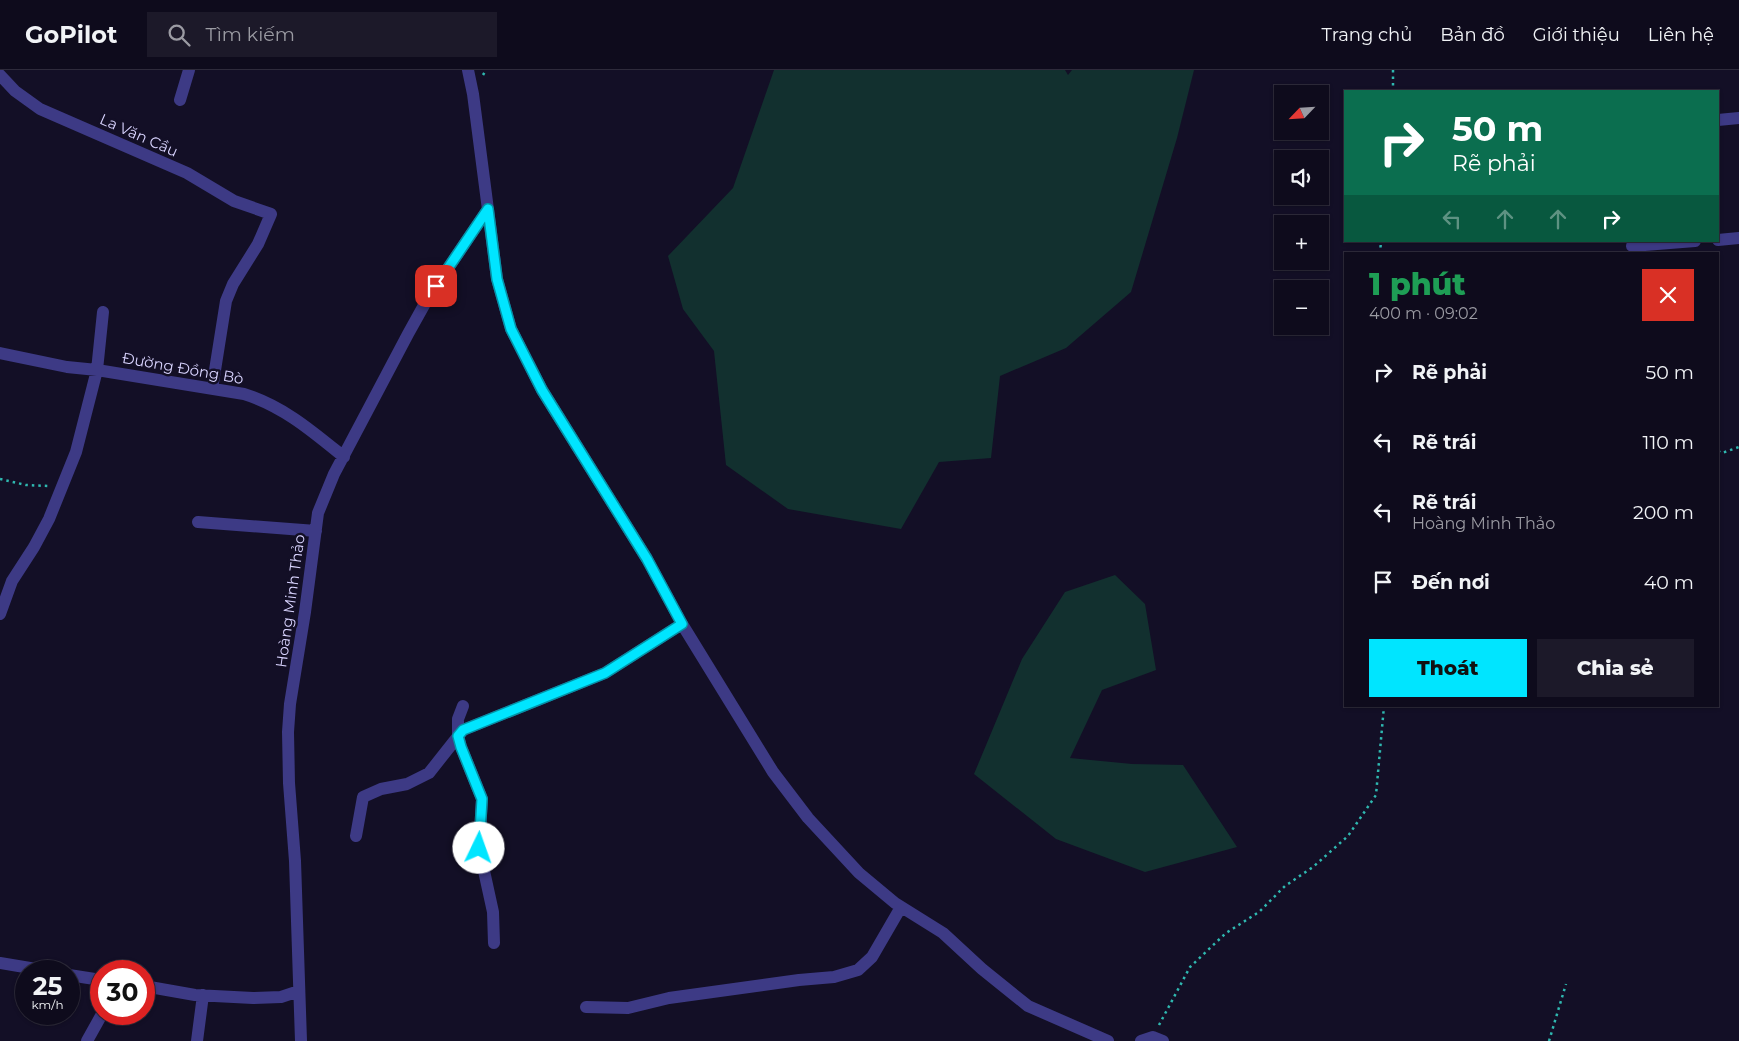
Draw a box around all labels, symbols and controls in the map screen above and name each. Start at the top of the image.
search box [147,12,497,57]
text: GoPilot [25,20,117,49]
icon: search [165,21,193,49]
text: Tìm kiếm [205,23,295,46]
text: Trang chủ [1322,24,1412,46]
text: Bản đồ [1440,24,1505,46]
text: Giới thiệu [1533,24,1620,46]
text: Liên hệ [1648,24,1714,46]
north arrow [1274,85,1329,140]
map controls [1274,85,1329,335]
text: 50 m [1452,107,1543,150]
street label: La Văn Cầu [97,109,181,161]
icon: right [1369,110,1434,175]
button: sound [1274,150,1329,205]
text: Rẽ phải [1452,150,1536,177]
icon: left [1438,205,1466,233]
icon: ahead [1491,205,1519,233]
icon: ahead [1544,205,1572,233]
icon: right [1597,205,1625,233]
button: + [1274,215,1329,270]
pin [415,265,457,307]
text: 1 phút [1369,266,1466,303]
button: close [1642,269,1694,321]
icon: arrive [422,272,450,300]
button: − [1274,280,1329,335]
text: 400 m · 09:02 [1369,304,1478,323]
street label: Đường Đồng Bò [121,348,245,388]
icon: right [1369,358,1397,386]
text: Rẽ phải [1412,361,1487,384]
text: 50 m [1646,361,1694,384]
icon: left [1369,428,1397,456]
text: Rẽ trái [1412,431,1477,454]
text: 110 m [1643,431,1694,454]
text: Rẽ trái [1412,491,1477,514]
icon: left [1369,498,1397,526]
text: 200 m [1633,501,1694,524]
text: Hoàng Minh Thảo [1412,514,1555,533]
street label: Hoàng Minh Thảo [271,533,309,669]
icon: arrive [1369,568,1397,596]
text: Đến nơi [1412,571,1490,594]
text: 40 m [1644,571,1694,594]
button: Thoát [1369,639,1527,697]
button: Chia sẻ [1537,639,1694,697]
position arrow [452,821,504,873]
speed limit sign: 30 [90,960,155,1025]
text: 25 [33,971,62,1001]
text: km/h [31,997,64,1012]

